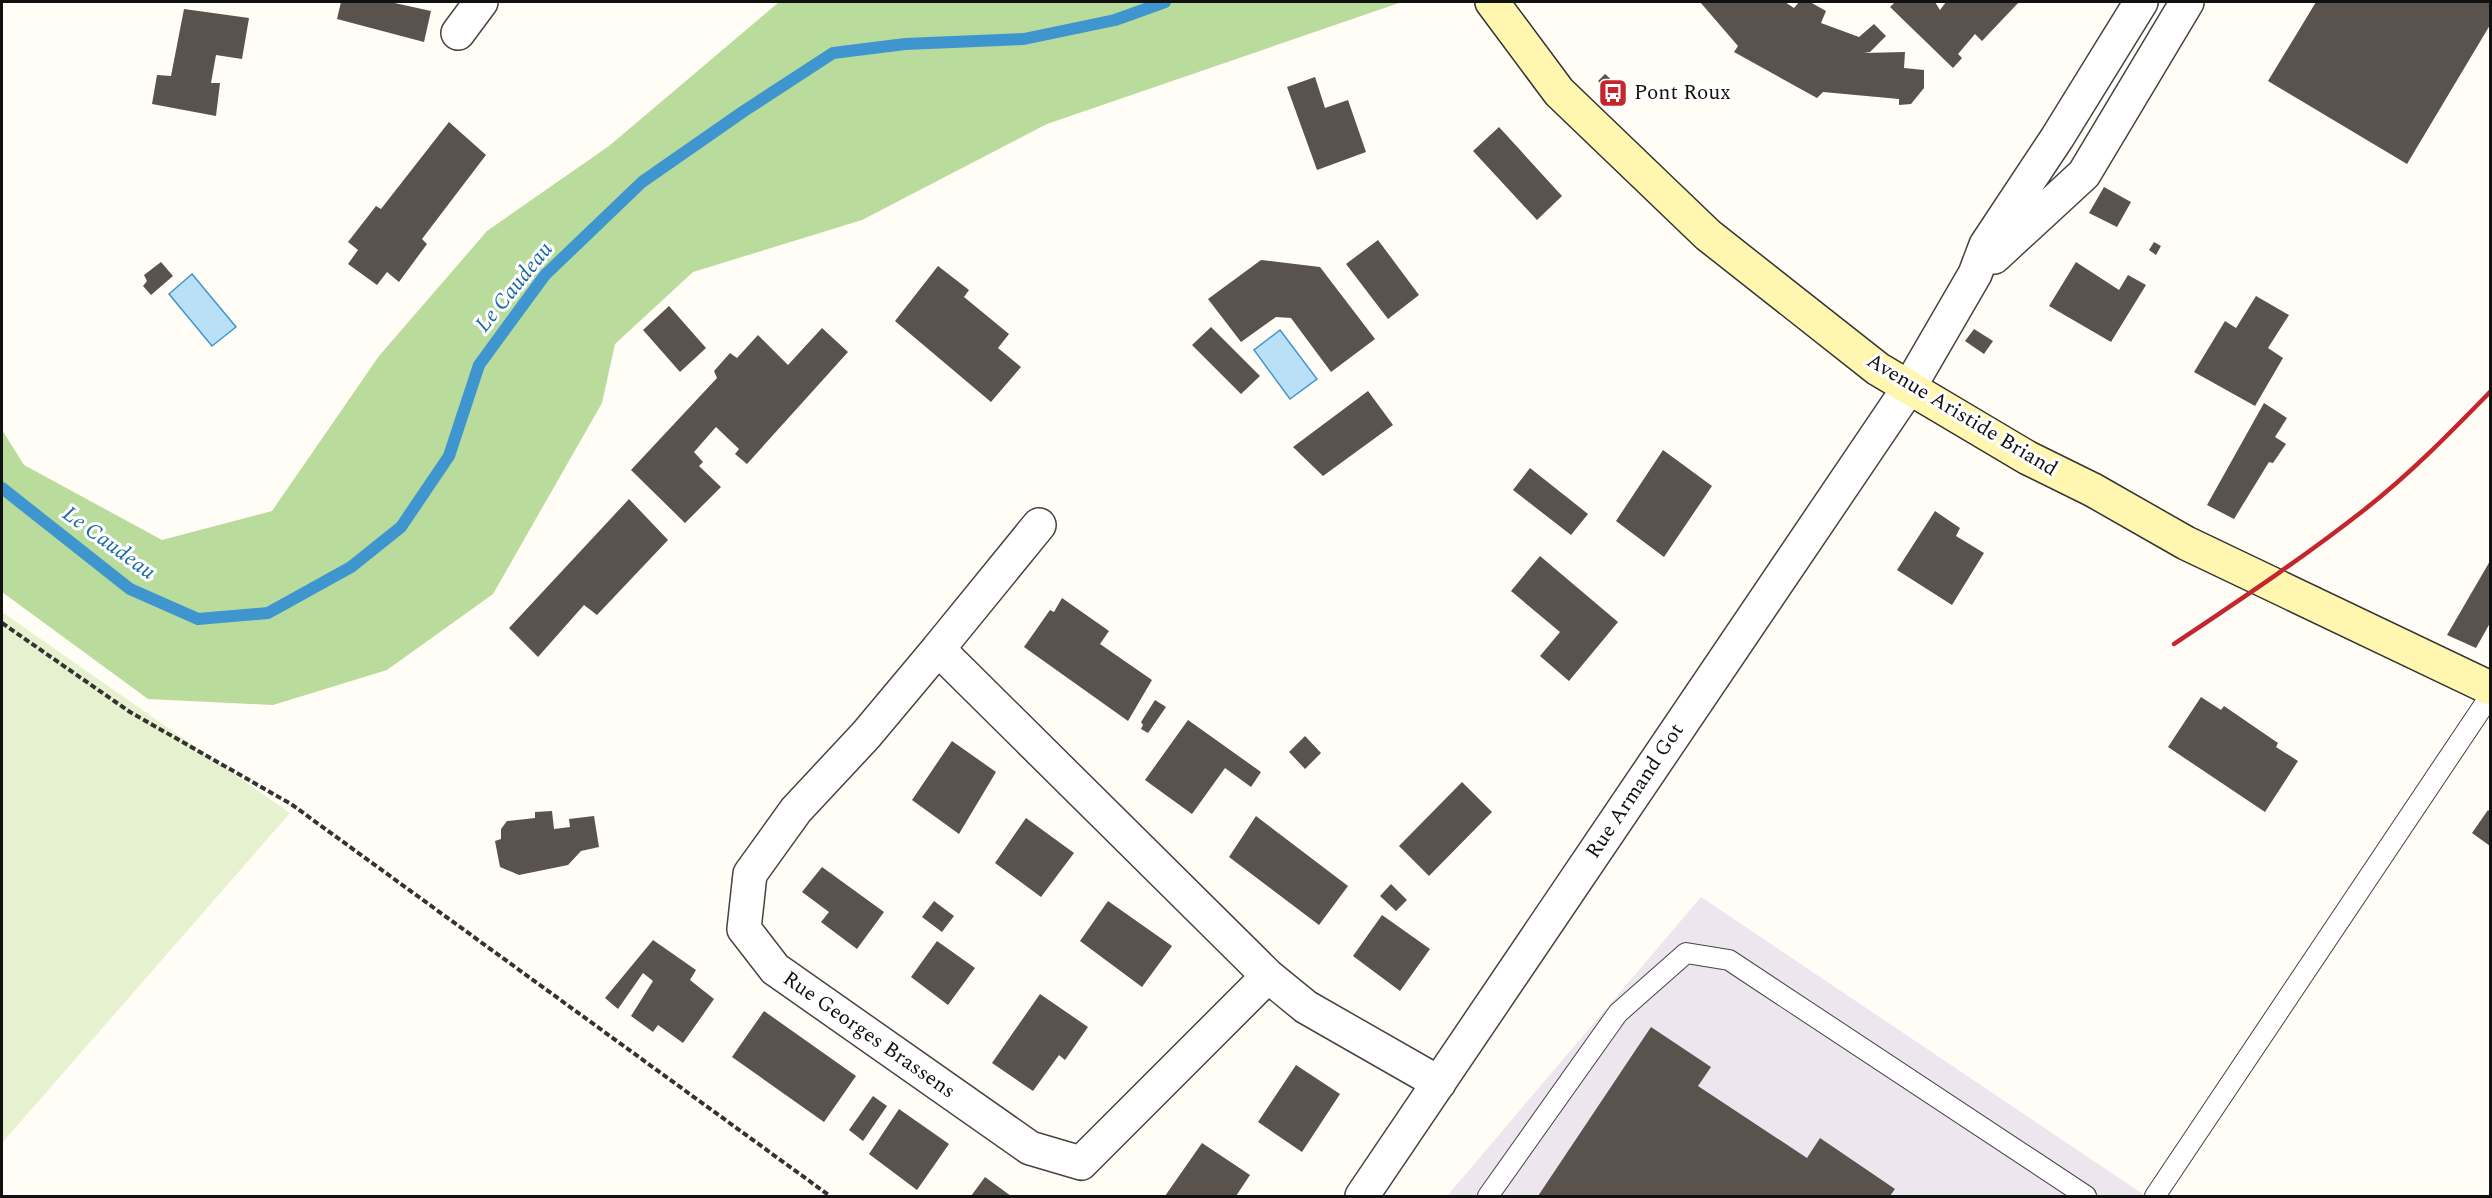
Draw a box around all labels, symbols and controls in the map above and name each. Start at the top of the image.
bus stop icon: Pont Roux [1597,77,1629,109]
place label: Pont Roux [1634,77,1731,109]
water label: Le Caudeau [467,234,561,339]
street label: Avenue Aristide Briand [1860,345,2064,485]
water label: Le Caudeau [55,498,163,588]
street label: Rue Armand Got [1578,717,1692,865]
street label: Rue Georges Brassens [776,963,962,1107]

